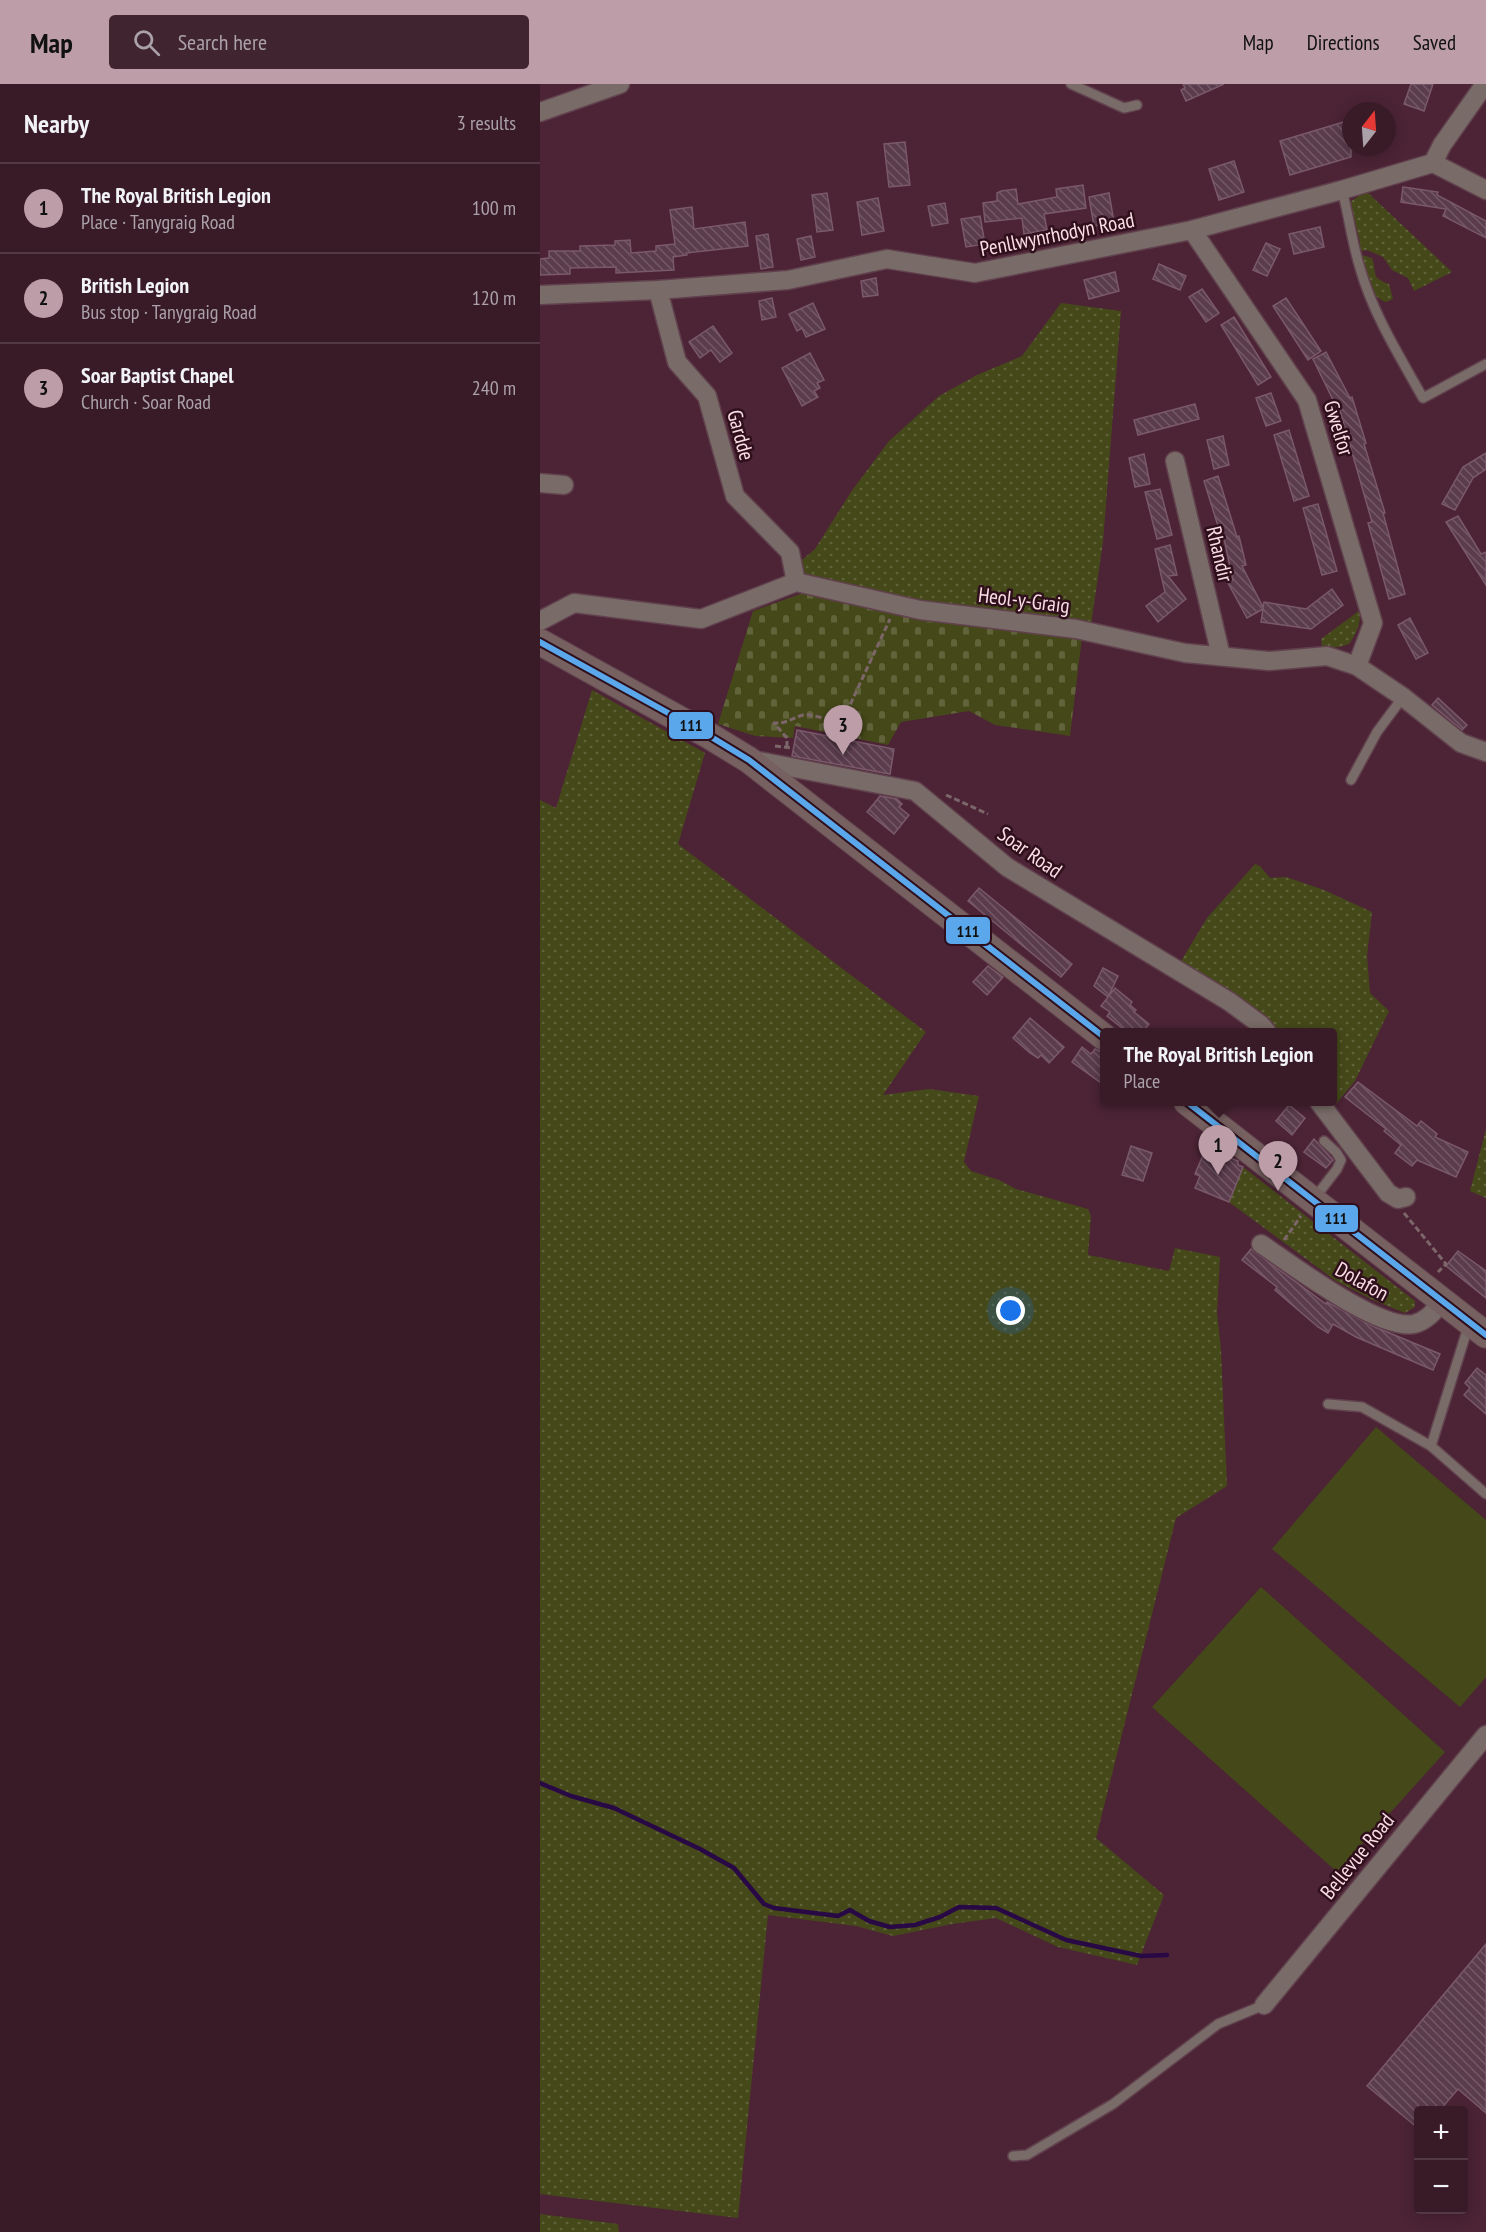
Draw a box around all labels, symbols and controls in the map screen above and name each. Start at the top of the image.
search box [109,15,529,69]
text: Map [30,24,73,61]
icon: search [130,26,163,59]
text: Search here [178,28,267,56]
text: Map [1243,29,1274,56]
text: Directions [1307,29,1380,56]
text: Saved [1413,29,1456,56]
north arrow [1342,102,1396,156]
text: Nearby [24,107,89,140]
text: 3 results [457,110,516,136]
text: The Royal British Legion [81,181,271,209]
text: 1 [39,195,48,221]
text: 100 m [472,195,516,221]
street label: Penllwynrhodyn Road [977,206,1137,262]
text: Place · Tanygraig Road [81,209,235,235]
text: British Legion [81,271,189,299]
text: 2 [39,285,48,311]
text: 120 m [472,285,516,311]
text: Bus stop · Tanygraig Road [81,299,257,325]
text: Soar Baptist Chapel [81,361,234,389]
text: 3 [39,375,48,401]
text: 240 m [472,375,516,401]
text: Church · Soar Road [81,389,211,415]
street label: Gwelfor [1318,397,1360,459]
street label: Gardde [721,407,761,463]
street label: Rhandir [1201,524,1240,585]
street label: Heol-y-Graig [977,581,1071,619]
pin: 3 [824,706,862,755]
line badge: 111 [668,711,714,740]
text: 111 [680,715,702,735]
street label: Soar Road [993,820,1067,884]
line badge: 111 [945,916,991,945]
text: 111 [957,921,979,941]
popup [1100,1028,1337,1106]
text: The Royal British Legion [1124,1040,1313,1068]
text: Place [1124,1068,1160,1094]
pin: 1 [1198,1126,1238,1175]
pin: 2 [1258,1142,1298,1191]
line badge: 111 [1314,1204,1359,1233]
text: 111 [1325,1208,1347,1228]
street label: Dolafon [1331,1255,1393,1307]
your location [996,1296,1025,1325]
street label: Bellevue Road [1314,1808,1400,1904]
map controls [1414,2106,1468,2214]
button: + [1414,2106,1468,2160]
button: − [1414,2160,1468,2214]

